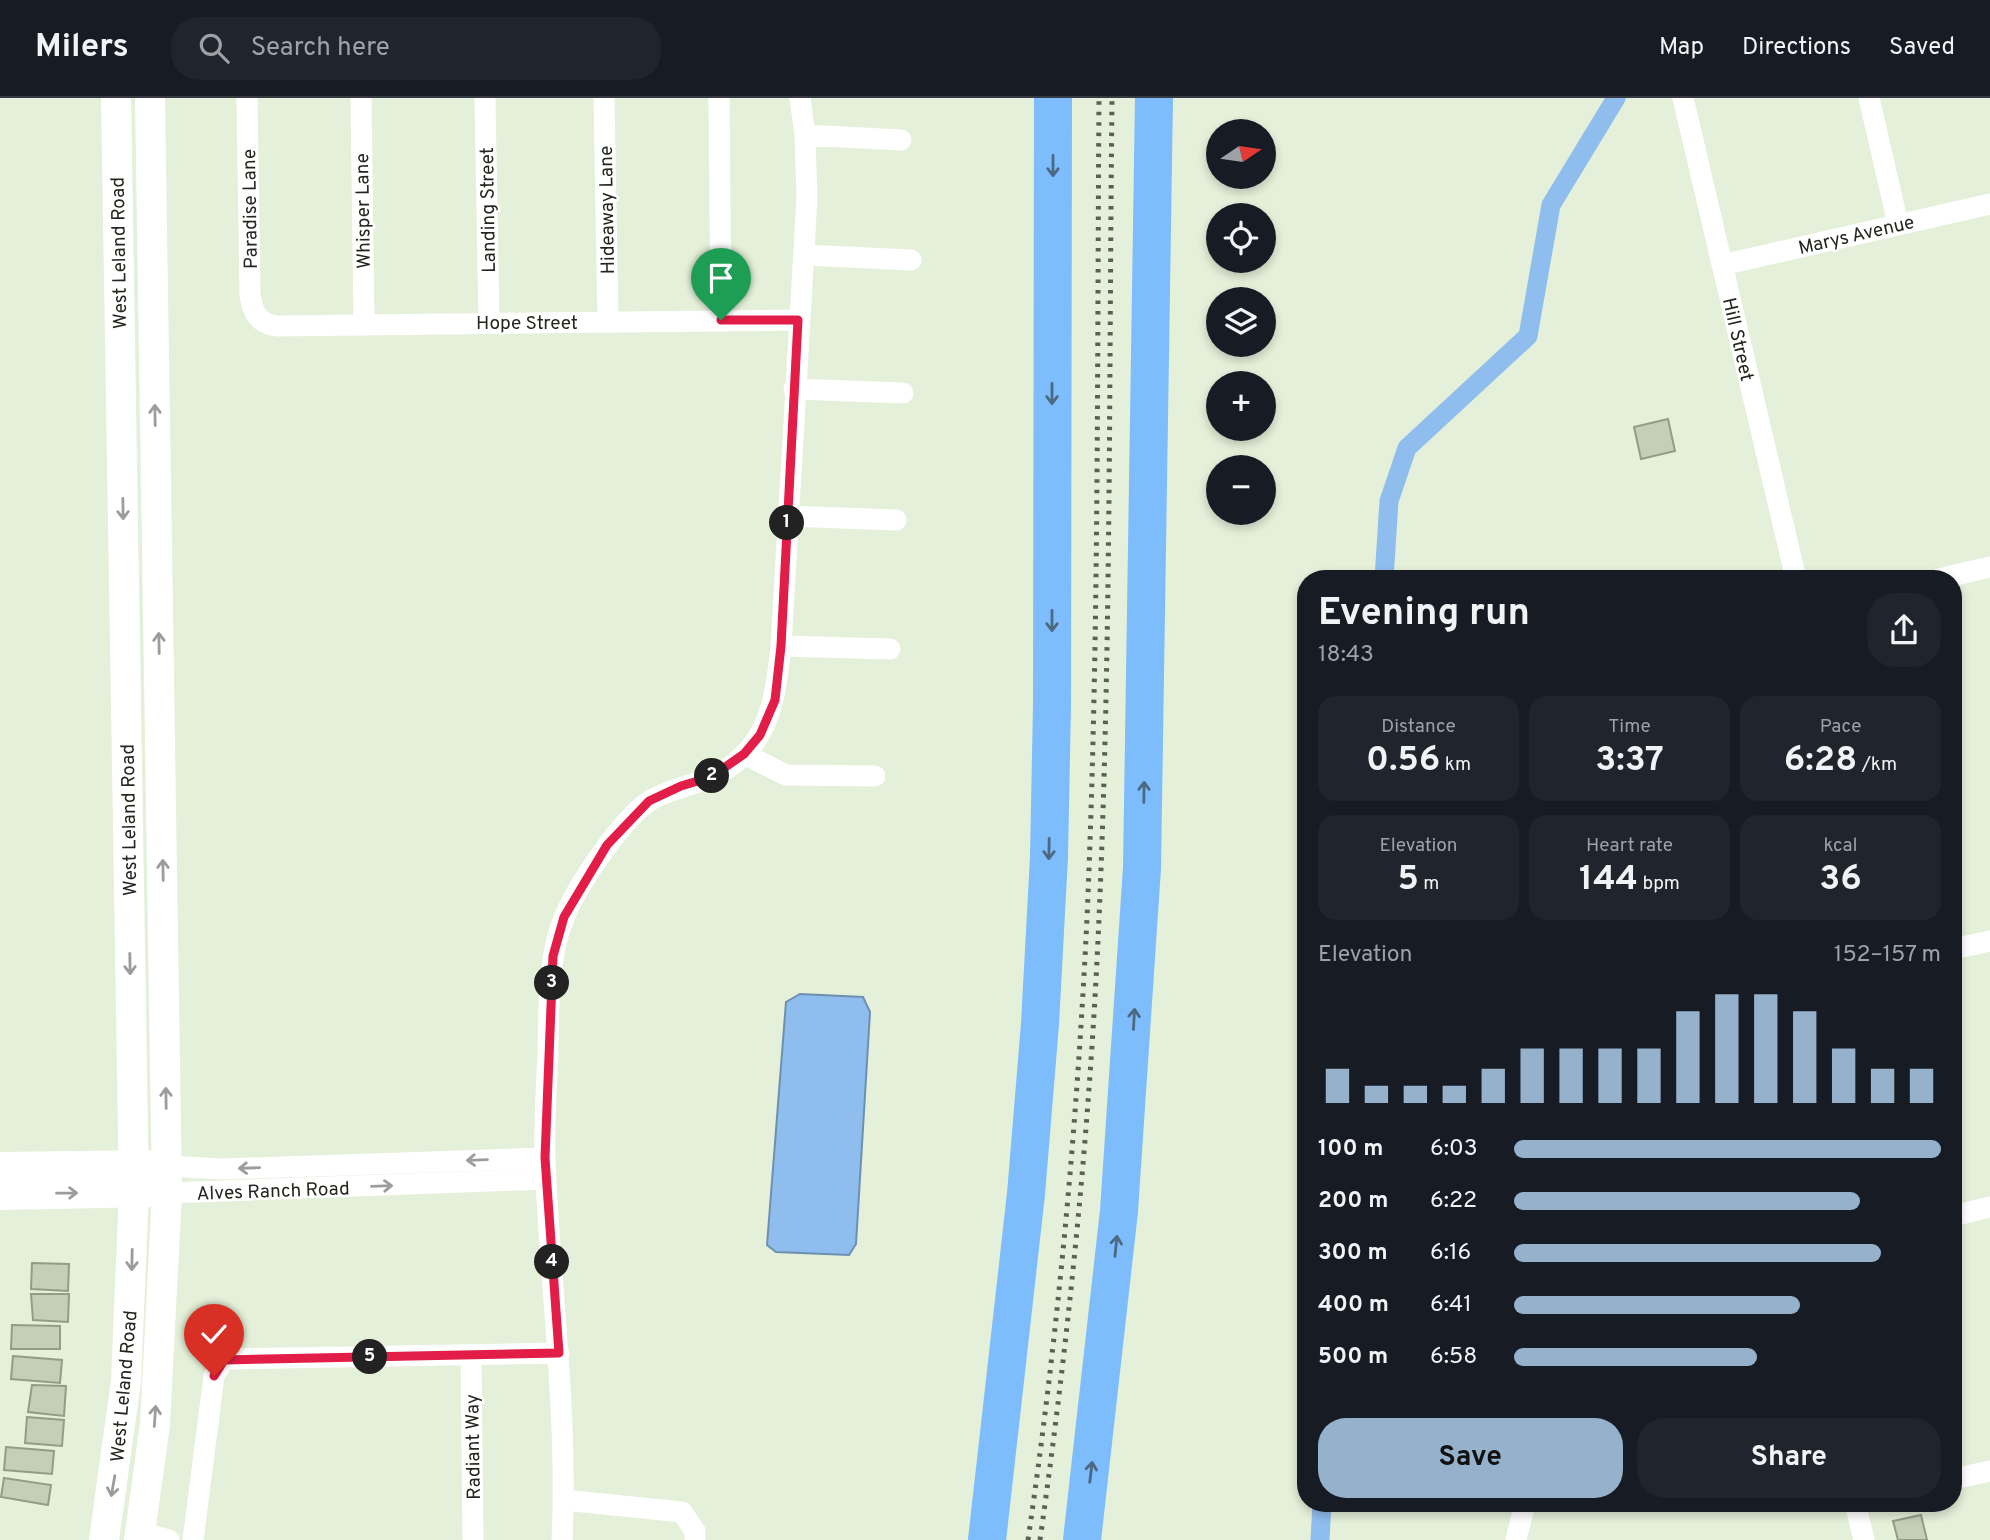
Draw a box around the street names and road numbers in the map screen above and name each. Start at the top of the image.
street label: Hideaway Lane [595,145,621,275]
street label: Landing Street [476,147,502,273]
street label: Paradise Lane [238,149,264,269]
street label: Whisper Lane [351,153,377,269]
street label: West Leland Road [107,177,133,329]
street label: Marys Avenue [1796,211,1917,261]
street label: Hill Street [1716,295,1758,383]
street label: Hope Street [476,312,578,336]
street label: West Leland Road [117,744,143,896]
street label: Alves Ranch Road [196,1177,350,1207]
street label: West Leland Road [106,1309,144,1463]
street label: Radiant Way [461,1394,487,1500]

